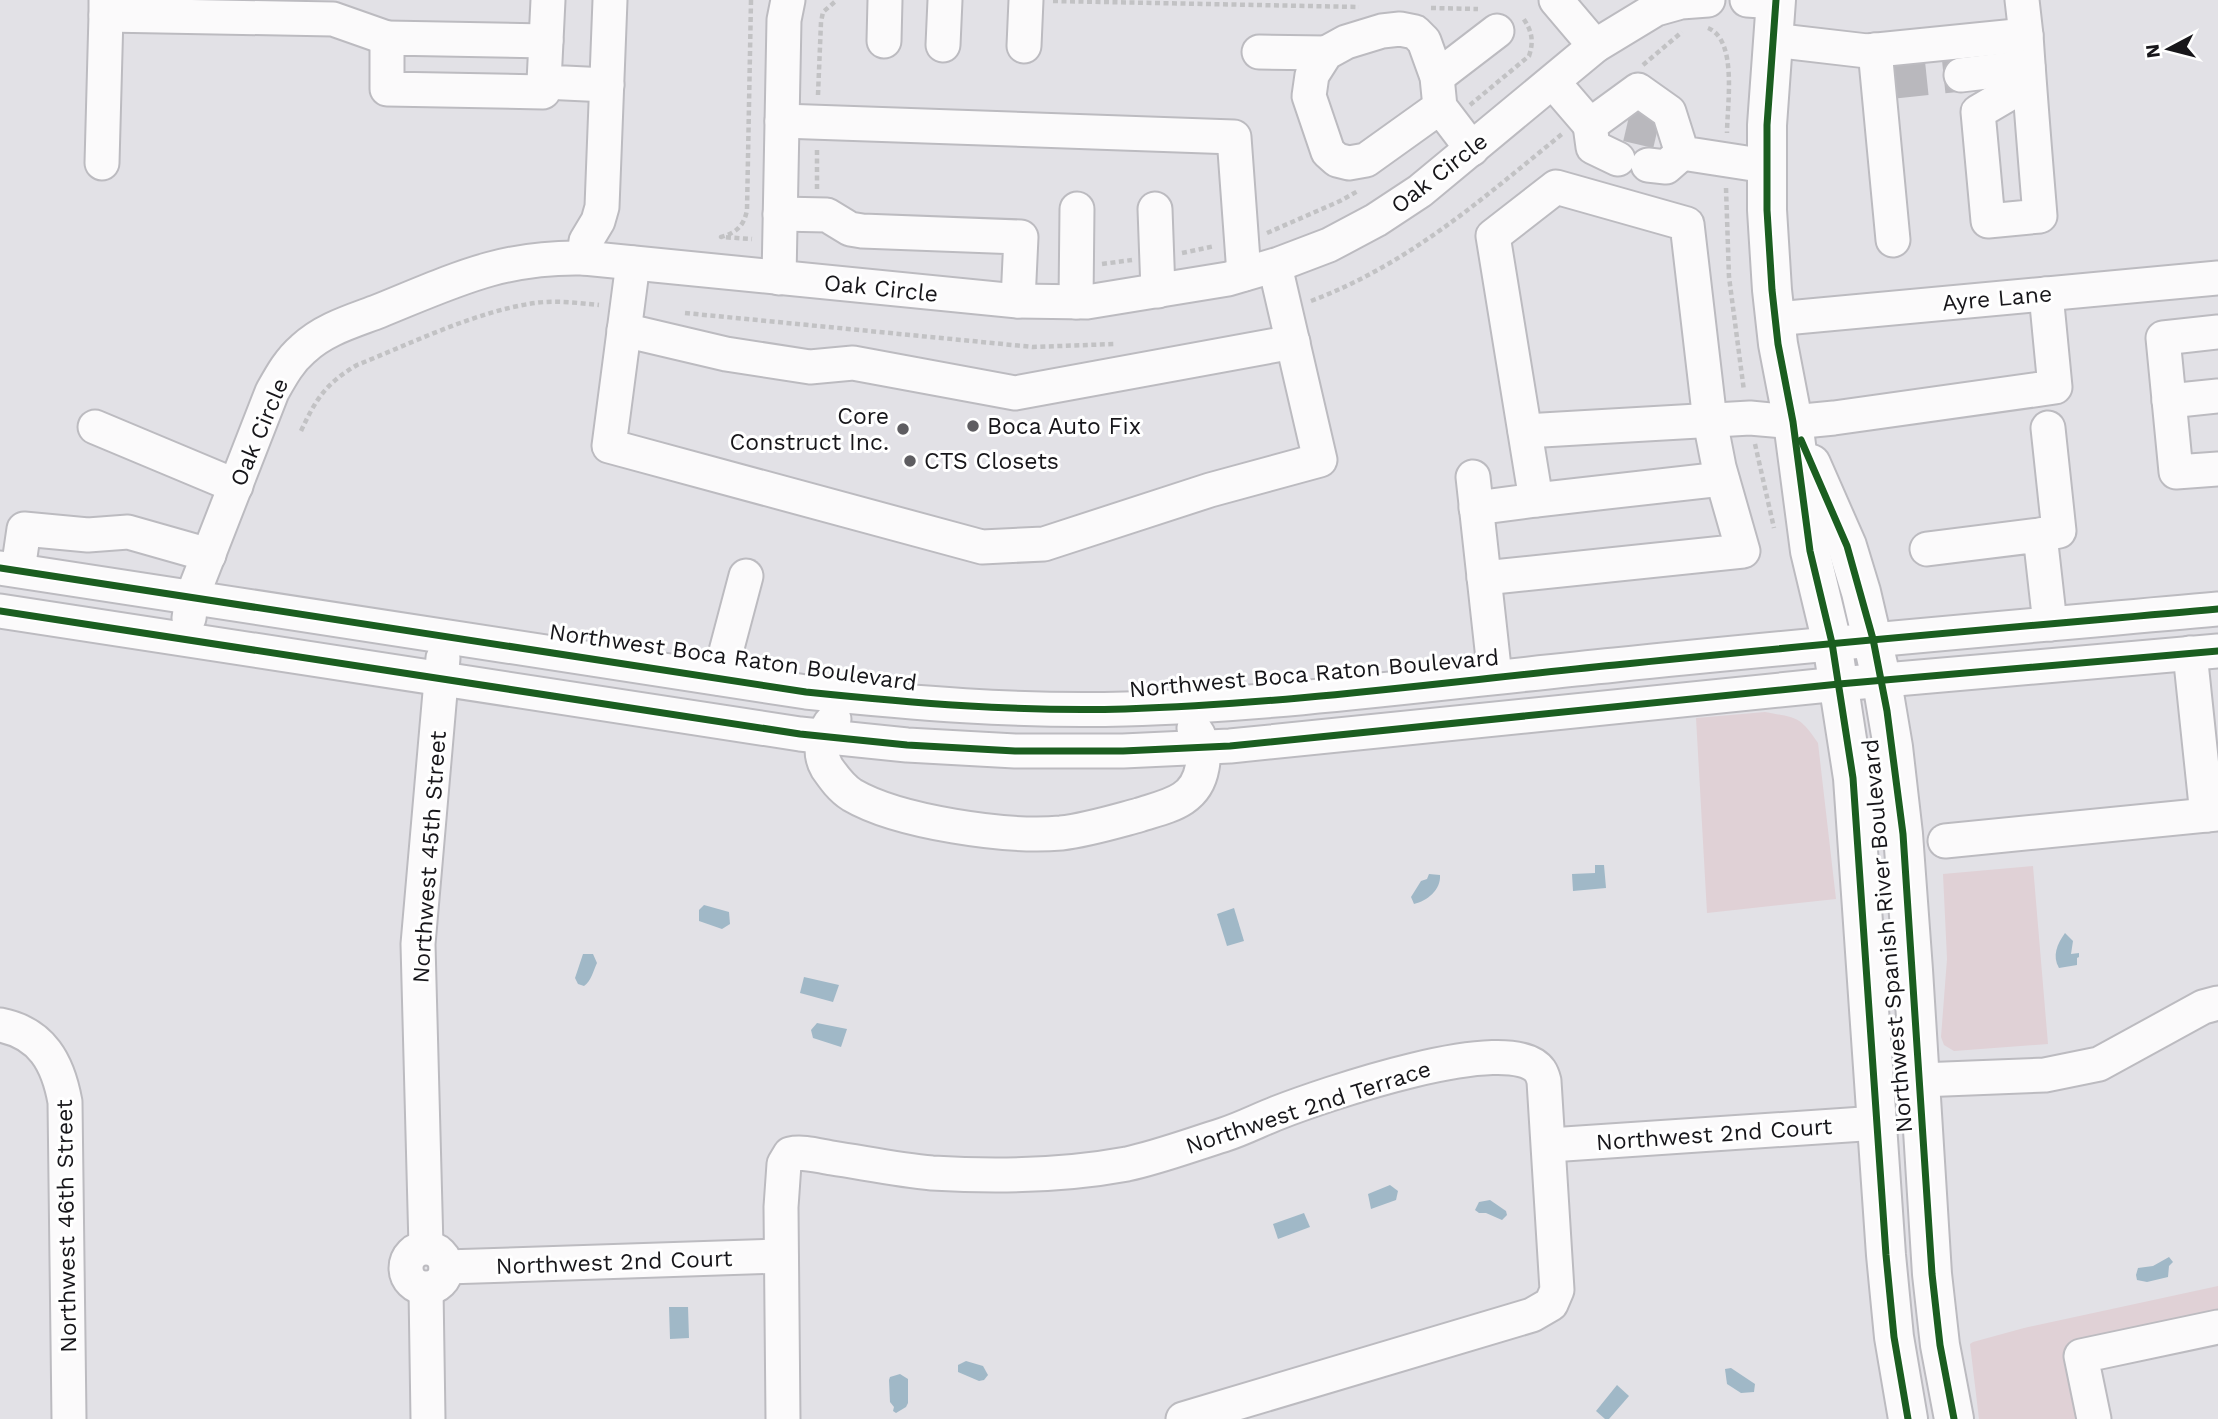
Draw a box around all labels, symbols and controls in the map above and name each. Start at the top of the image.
north arrow [2134,14,2204,84]
text: N [2140,43,2165,59]
street label: Oak Circle [1386,127,1493,219]
street label: Oak Circle [822,269,939,308]
street label: Ayre Lane [1941,280,2053,317]
street label: Oak Circle [225,374,294,490]
place label: Core Construct Inc. [730,403,889,456]
place label: Boca Auto Fix [987,413,1141,440]
marker: Boca Auto Fix [965,418,981,434]
marker: Core Construct Inc. [895,421,911,437]
place label: CTS Closets [924,448,1059,475]
marker: CTS Closets [902,453,918,469]
street label: Northwest Boca Raton Boulevard [547,618,919,697]
street label: Northwest Boca Raton Boulevard [1128,644,1500,703]
street label: Northwest 45th Street [407,730,452,984]
street label: Northwest Spanish River Boulevard [1857,738,1918,1134]
street label: Northwest 2nd Terrace [1182,1055,1434,1160]
street label: Northwest 46th Street [51,1099,82,1353]
street label: Northwest 2nd Court [1595,1113,1833,1156]
street label: Northwest 2nd Court [495,1245,733,1280]

